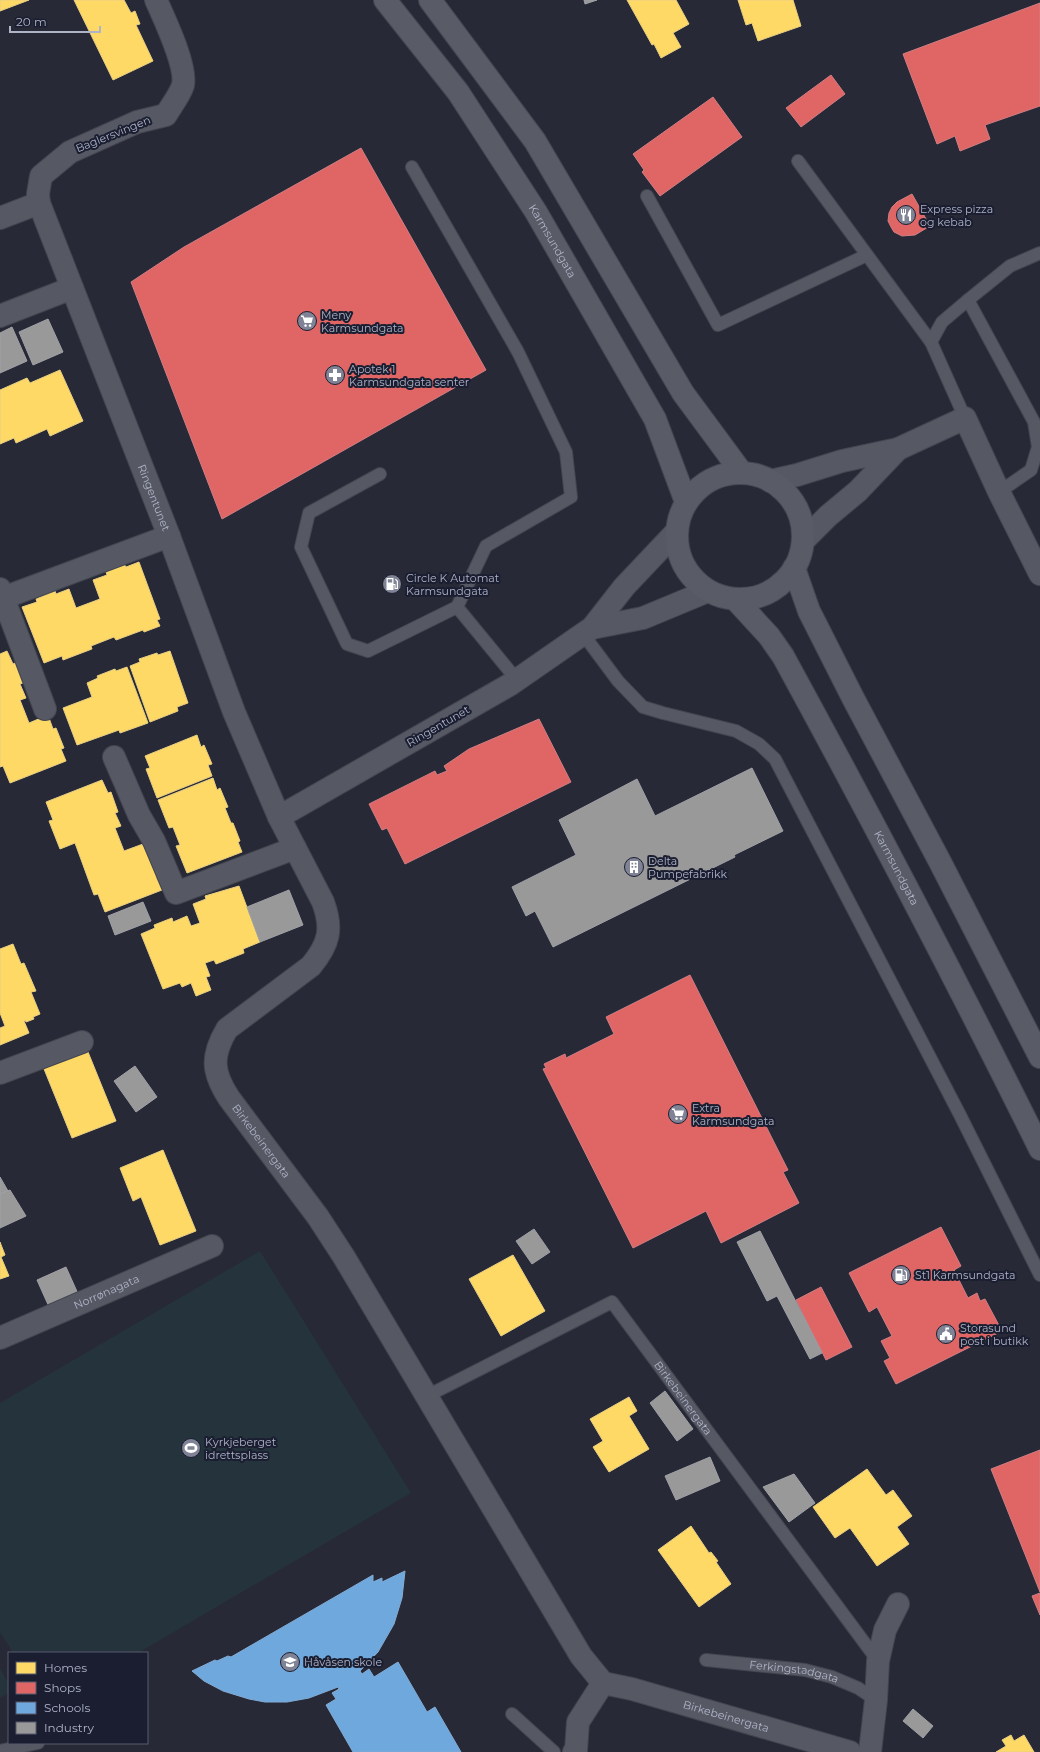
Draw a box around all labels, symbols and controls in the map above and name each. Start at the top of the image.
scale bar [10,8,100,34]
text: 20 m [16,14,47,29]
street label: Baglersvingen [74,113,152,155]
street label: Karmsundgata [526,202,579,280]
place label: Express pizza og kebab [920,202,993,229]
restaurant icon: Express pizza og kebab [895,204,917,226]
place label: Meny Karmsundgata [321,308,404,335]
supermarket icon: Meny Karmsundgata [296,310,318,332]
place label: Apotek 1 Karmsundgata senter [349,362,469,389]
pharmacy icon: Apotek 1 Karmsundgata senter [324,364,346,386]
street label: Ringentunet [135,462,174,533]
place label: Circle K Automat Karmsundgata [406,571,500,598]
fuel station icon: Circle K Automat Karmsundgata [381,573,403,595]
street label: Ringentunet [404,702,472,750]
street label: Karmsundgata [871,828,922,908]
place label: Delta Pumpefabrikk [648,854,727,881]
building icon: Delta Pumpefabrikk [623,856,645,878]
street label: Birkebeinergata [229,1101,293,1181]
place label: Extra Karmsundgata [692,1101,775,1128]
supermarket icon: Extra Karmsundgata [667,1103,689,1125]
fuel station icon: St1 Karmsundgata [890,1264,912,1286]
place label: St1 Karmsundgata [915,1268,1015,1282]
street label: Norrønagata [71,1271,141,1312]
place label: Storasund post i butikk [960,1321,1029,1348]
public building icon: Storasund post i butikk [935,1323,957,1345]
street label: Birkebeinergata [651,1358,715,1438]
place label: Kyrkjeberget idrettsplass [205,1435,277,1462]
sports icon: Kyrkjeberget idrettsplass [180,1437,202,1459]
school or university icon: Håvåsen skole [279,1651,301,1673]
legend [8,1652,148,1744]
place label: Håvåsen skole [304,1655,382,1669]
street label: Ferkingstadgata [749,1657,841,1686]
text: Homes [44,1660,87,1675]
text: Shops [44,1680,81,1695]
street label: Birkebeinergata [681,1697,771,1735]
text: Schools [44,1700,90,1715]
text: Industry [44,1720,94,1735]

